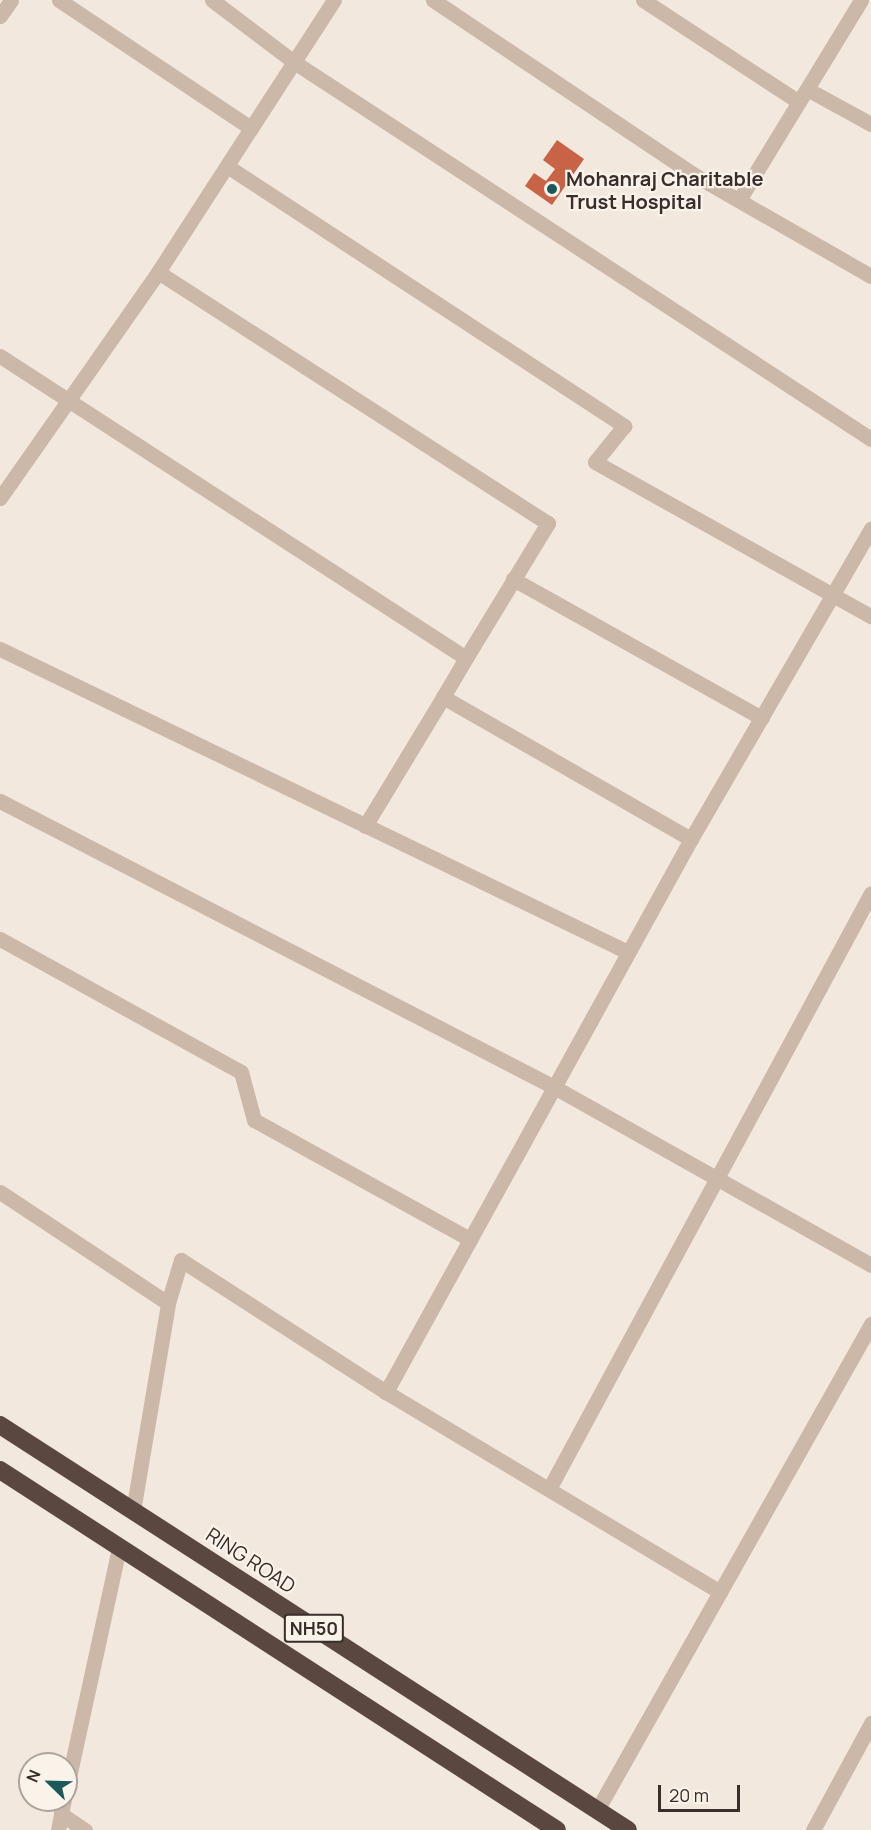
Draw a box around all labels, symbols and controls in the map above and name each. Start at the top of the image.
place label: Mohanraj Charitable Trust Hospital [566,166,764,213]
marker: Mohanraj Charitable Trust Hospital [543,180,561,198]
street label: RING ROAD [202,1522,300,1598]
road number: NH50 [282,1613,346,1643]
north arrow [18,1752,78,1812]
text: N [21,1766,46,1785]
scale bar [661,1773,744,1811]
text: 20 m [669,1783,709,1807]

